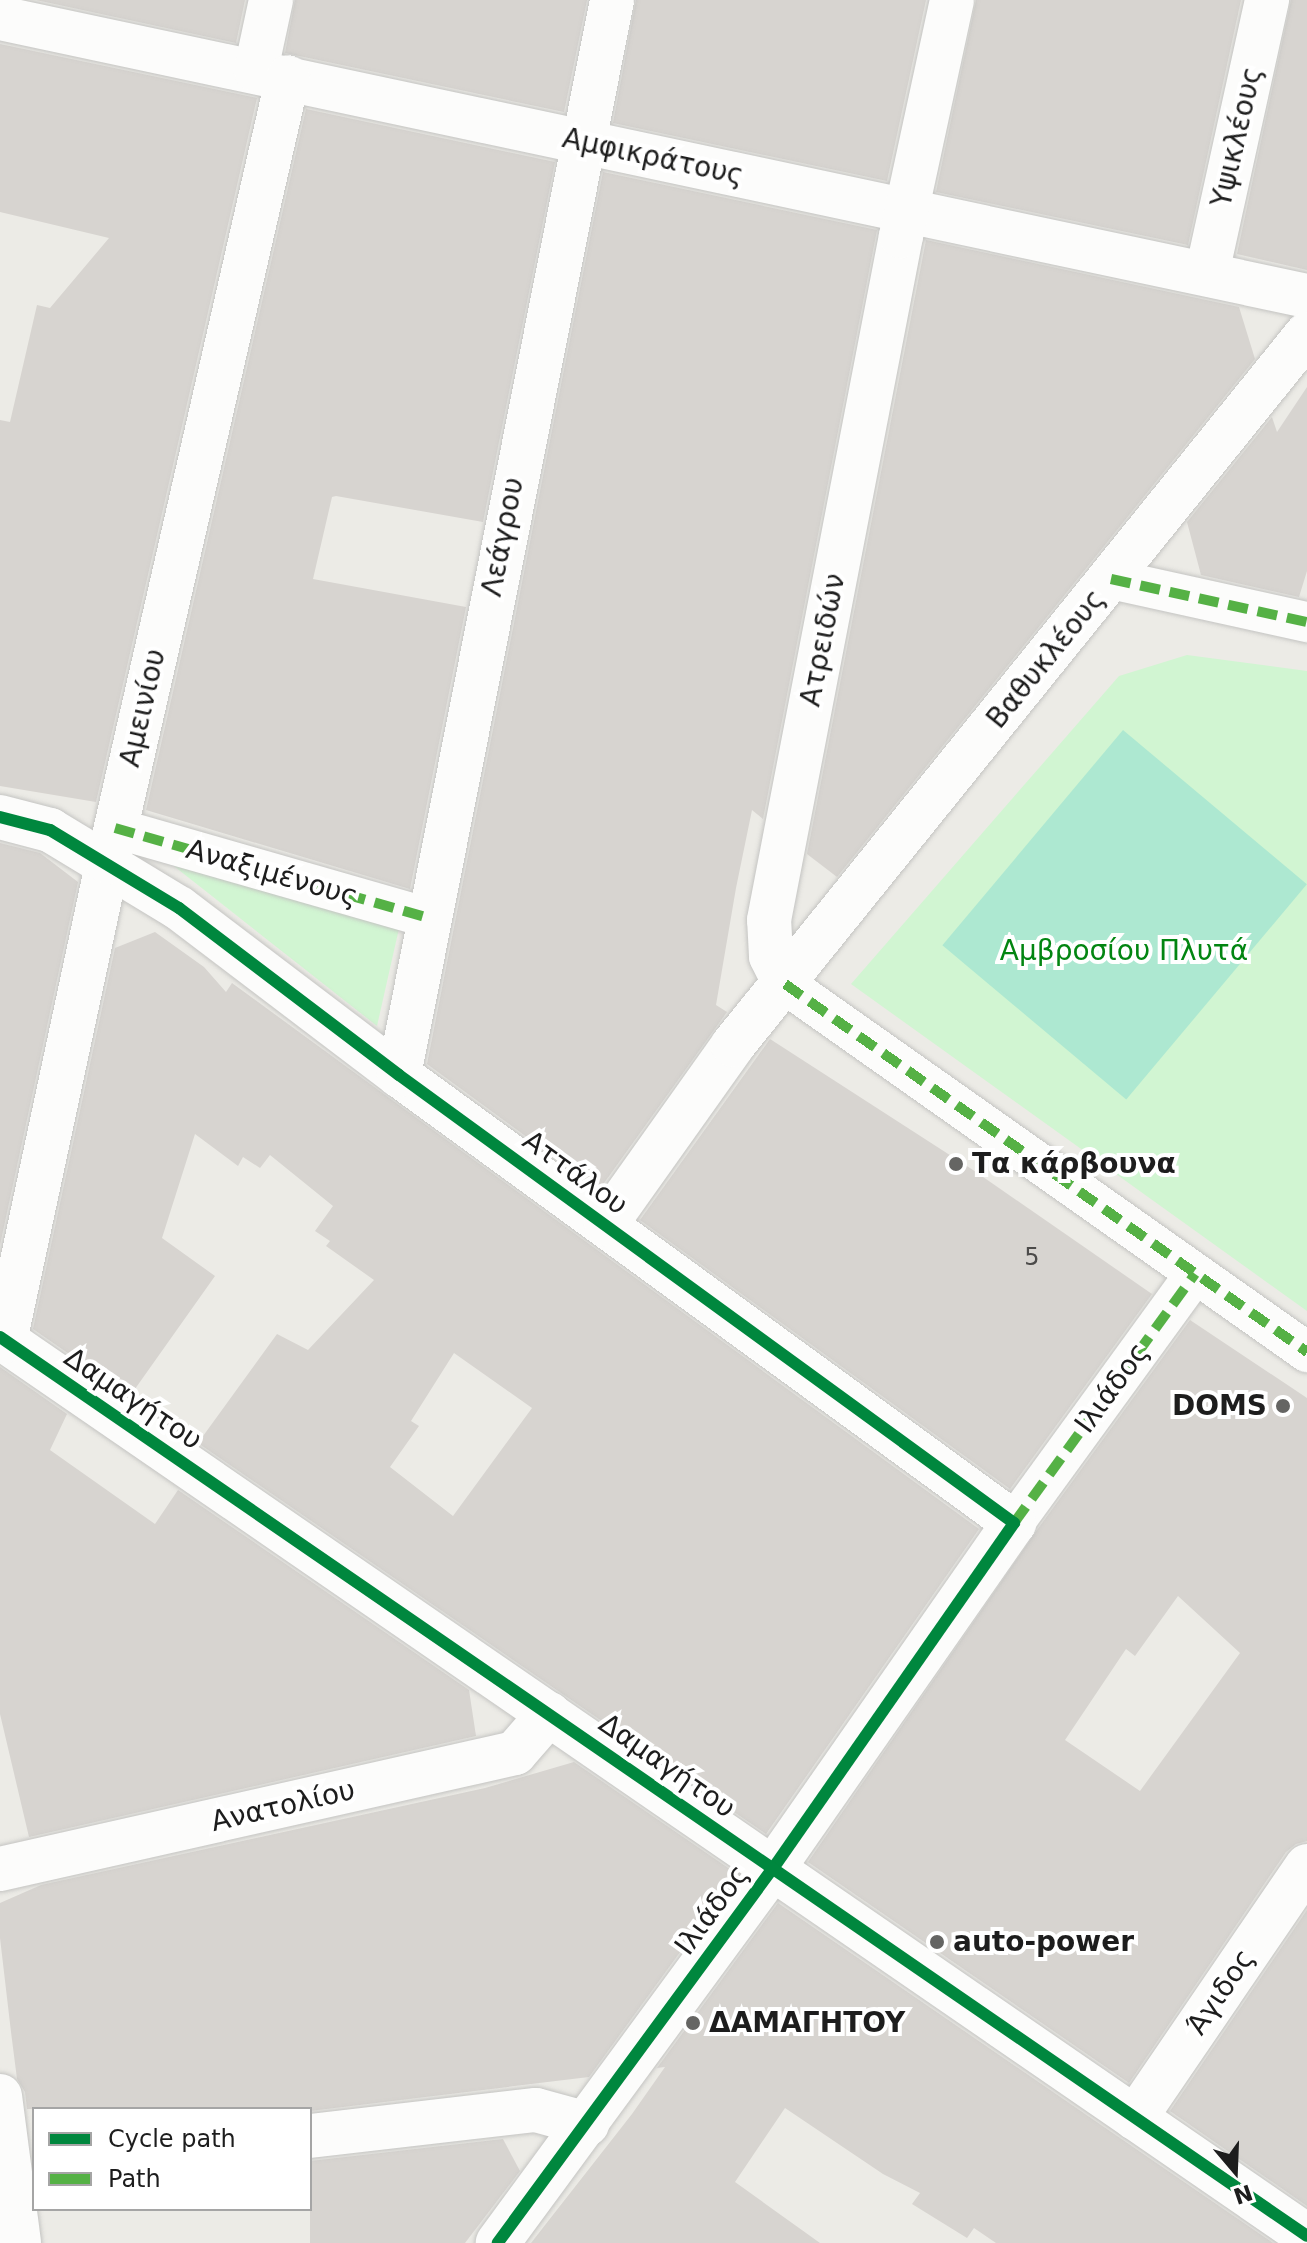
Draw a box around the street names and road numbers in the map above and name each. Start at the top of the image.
street label: Υψικλέους [1205,64,1269,210]
street label: Αμφικράτους [559,121,747,193]
street label: Λεάγρου [475,475,531,599]
street label: Ατρειδών [794,571,852,709]
street label: Βαθυκλέους [980,583,1112,735]
street label: Αμεινίου [113,646,173,770]
street label: Αναξιμένους [182,832,362,914]
street label: Αττάλου [516,1124,634,1222]
street label: Ιλιάδος [1068,1336,1156,1440]
street label: Δαμαγήτου [58,1341,208,1457]
street label: Δαμαγήτου [592,1707,742,1825]
street label: Ανατολίου [208,1773,358,1839]
street label: Ιλιάδος [668,1858,756,1962]
street label: Άγιδος [1180,1943,1262,2041]

